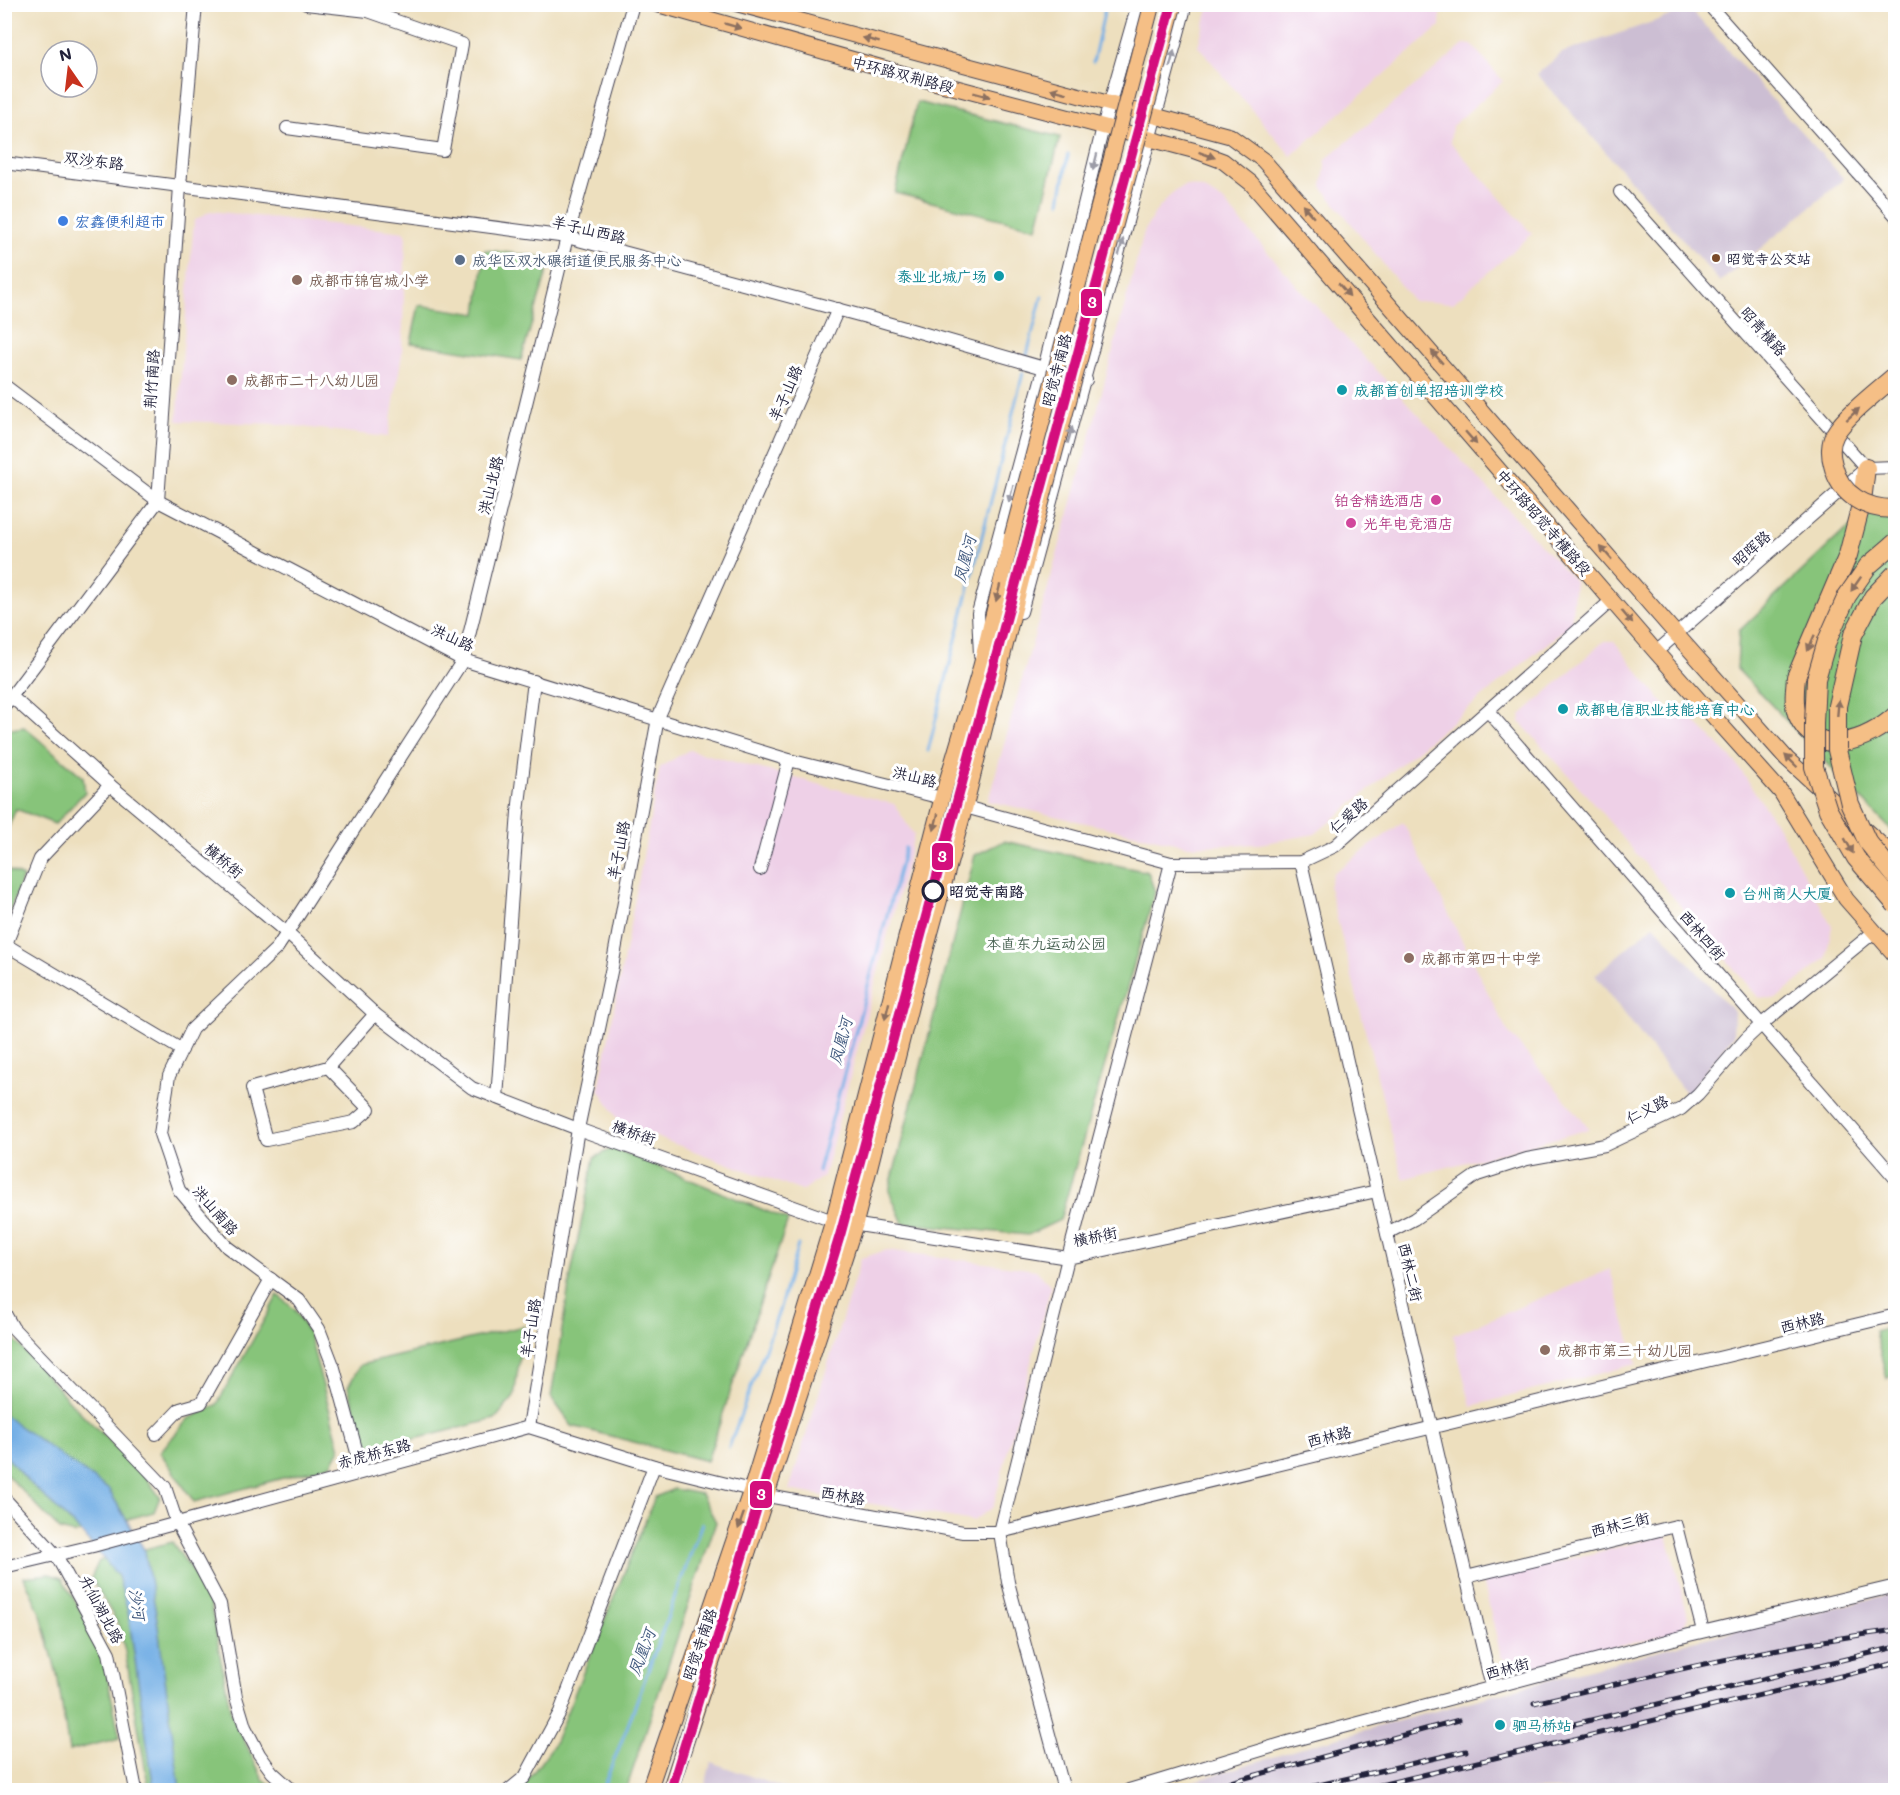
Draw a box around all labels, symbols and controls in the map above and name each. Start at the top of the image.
one-way arrow [724,22,742,31]
one-way arrow [862,35,880,45]
north arrow [39,39,99,99]
text: N [57,42,74,66]
one-way arrow [1168,50,1177,68]
street label: 中环路双荆路段 [850,51,956,97]
one-way arrow [1050,86,1068,95]
one-way arrow [973,91,991,100]
street label: 双沙东路 [63,146,125,174]
one-way arrow [1198,151,1216,160]
one-way arrow [1089,153,1099,171]
one-way arrow [1302,204,1315,219]
place label: 宏鑫便利超市 [75,211,165,231]
street label: 羊子山西路 [550,211,628,247]
marker: 宏鑫便利超市 [56,214,70,228]
one-way arrow [1117,238,1127,256]
place label: 昭觉寺公交站 [1727,249,1811,268]
place label: 成华区双水碾街道便民服务中心 [472,250,682,270]
marker: 昭觉寺公交站 [1710,252,1722,264]
marker: 成华区双水碾街道便民服务中心 [453,253,467,267]
place label: 泰业北城广场 [897,266,987,286]
marker: 泰业北城广场 [992,269,1006,283]
place label: 成都市锦官城小学 [309,270,429,290]
marker: 成都市锦官城小学 [290,273,304,287]
one-way arrow [1337,283,1351,298]
line badge: 3 [1080,288,1103,317]
text: 3 [1087,291,1097,312]
street label: 昭青横路 [1736,302,1792,360]
street label: 昭觉寺南路 [1037,331,1075,409]
street label: 荆竹南路 [139,348,163,410]
one-way arrow [1431,350,1444,365]
street label: 羊子山路 [764,362,806,424]
place label: 成都市二十八幼儿园 [244,370,379,390]
marker: 成都市二十八幼儿园 [225,373,239,387]
place label: 成都首创单招培训学校 [1354,380,1504,400]
marker: 成都首创单招培训学校 [1335,383,1349,397]
one-way arrow [1845,407,1860,421]
one-way arrow [1066,426,1075,444]
one-way arrow [1465,430,1478,446]
street label: 洪山北路 [473,453,507,517]
street label: 中环路昭觉寺横路段 [1492,464,1596,580]
one-way arrow [1005,485,1015,503]
place label: 铂舍精选酒店 [1334,490,1424,510]
marker: 铂舍精选酒店 [1429,493,1443,507]
place label: 光年电竞酒店 [1363,513,1453,533]
marker: 光年电竞酒店 [1344,516,1358,530]
street label: 昭晖路 [1727,526,1775,570]
water label: 凤凰河 [948,530,981,585]
one-way arrow [1599,545,1612,561]
one-way arrow [1850,575,1862,591]
one-way arrow [993,584,1003,602]
one-way arrow [1620,609,1633,625]
street label: 洪山路 [428,618,478,656]
one-way arrow [1806,634,1816,652]
one-way arrow [1833,698,1843,717]
place label: 成都电信职业技能培育中心 [1575,699,1755,719]
marker: 成都电信职业技能培育中心 [1556,702,1570,716]
one-way arrow [1784,755,1798,769]
street label: 洪山路 [891,761,939,791]
street label: 仁爱路 [1324,793,1372,837]
one-way arrow [930,813,940,831]
street label: 羊子山路 [602,819,634,881]
street label: 横桥街 [200,838,248,882]
one-way arrow [1844,838,1854,855]
line badge: 3 [931,842,954,871]
text: 3 [937,845,947,866]
marker: 昭觉寺南路 [922,880,944,902]
place label: 昭觉寺南路 [949,881,1024,901]
place label: 台州商人大厦 [1742,883,1832,903]
marker: 台州商人大厦 [1723,886,1737,900]
street label: 西林四街 [1676,906,1730,964]
park label: 本直东九运动公园 [986,933,1106,953]
place label: 成都市第四十中学 [1421,948,1541,968]
marker: 成都市第四十中学 [1402,951,1416,965]
one-way arrow [882,1002,891,1020]
water label: 凤凰河 [824,1012,857,1067]
street label: 仁义路 [1622,1090,1672,1128]
street label: 横桥街 [609,1115,659,1149]
street label: 洪山南路 [189,1181,243,1239]
street label: 横桥街 [1071,1222,1119,1250]
street label: 西林二街 [1395,1241,1427,1303]
street label: 羊子山路 [515,1297,545,1359]
street label: 西林路 [1778,1307,1826,1337]
place label: 成都市第三十幼儿园 [1557,1340,1692,1360]
marker: 成都市第三十幼儿园 [1538,1343,1552,1357]
street label: 西林路 [1305,1421,1353,1451]
street label: 赤虎桥东路 [335,1434,413,1472]
line badge: 3 [749,1480,773,1509]
street label: 西林路 [819,1481,867,1509]
text: 3 [756,1483,766,1504]
street label: 西林三街 [1588,1507,1652,1541]
one-way arrow [735,1512,745,1530]
street label: 升仙湖北路 [76,1571,128,1647]
water label: 沙河 [125,1587,151,1624]
street label: 昭觉寺南路 [677,1605,721,1683]
water label: 凤凰河 [623,1623,660,1678]
street label: 西林街 [1483,1653,1531,1683]
place label: 驷马桥站 [1512,1715,1572,1735]
marker: 驷马桥站 [1493,1718,1507,1732]

